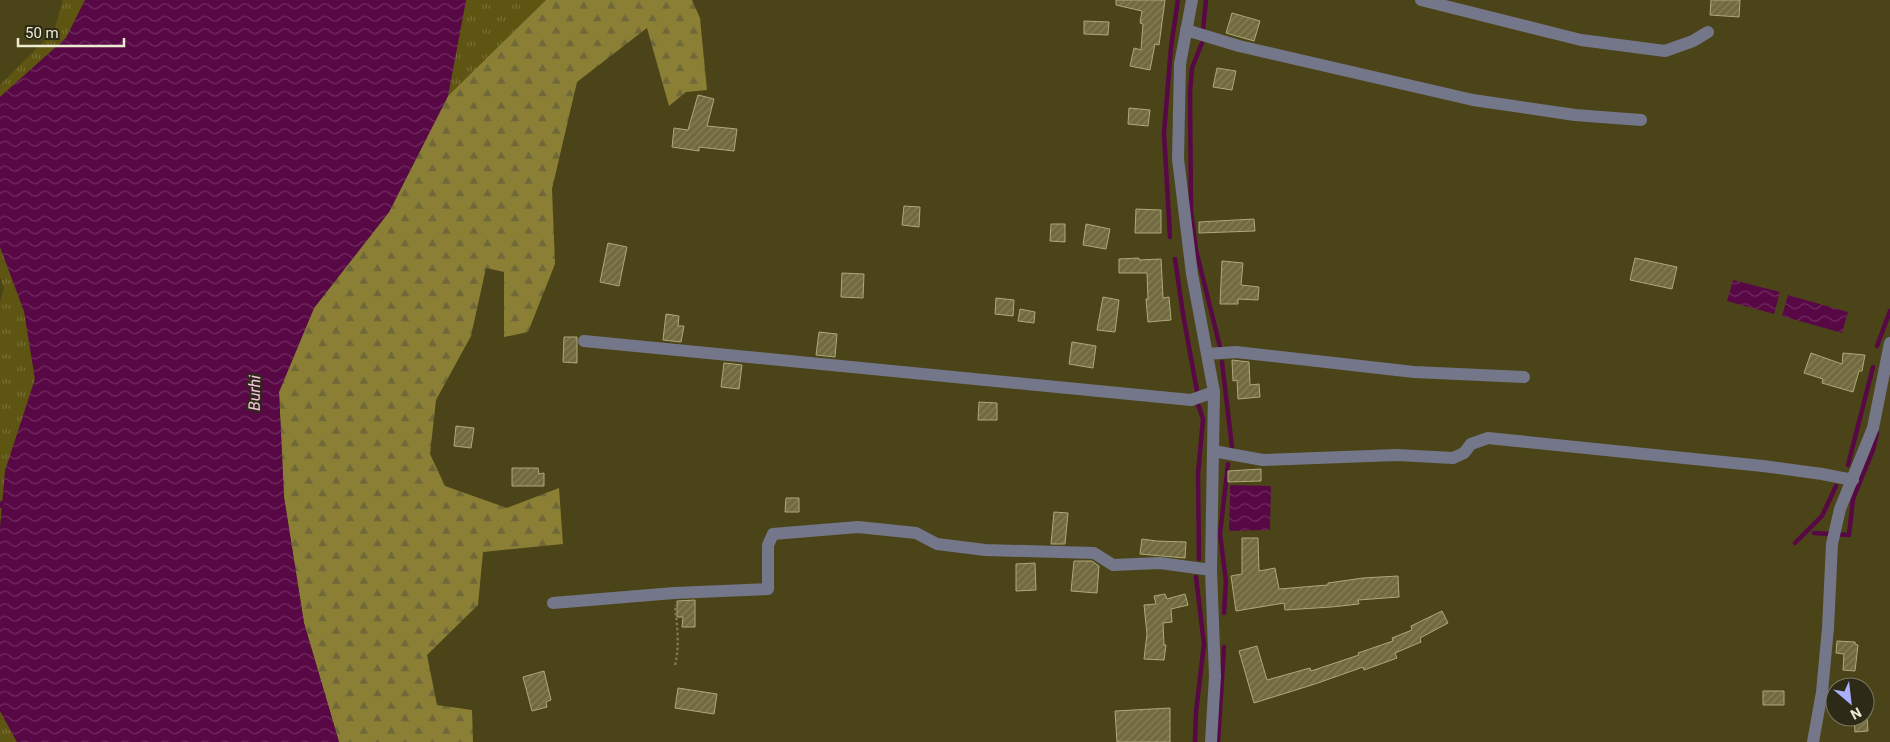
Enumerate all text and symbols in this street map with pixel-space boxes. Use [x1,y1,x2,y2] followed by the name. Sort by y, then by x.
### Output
[18,15,124,47] scale bar
[25,24,59,42] text: 50 m
[245,375,264,411] water label: Burhi
[1825,677,1875,727] north arrow
[1848,704,1864,723] text: N

